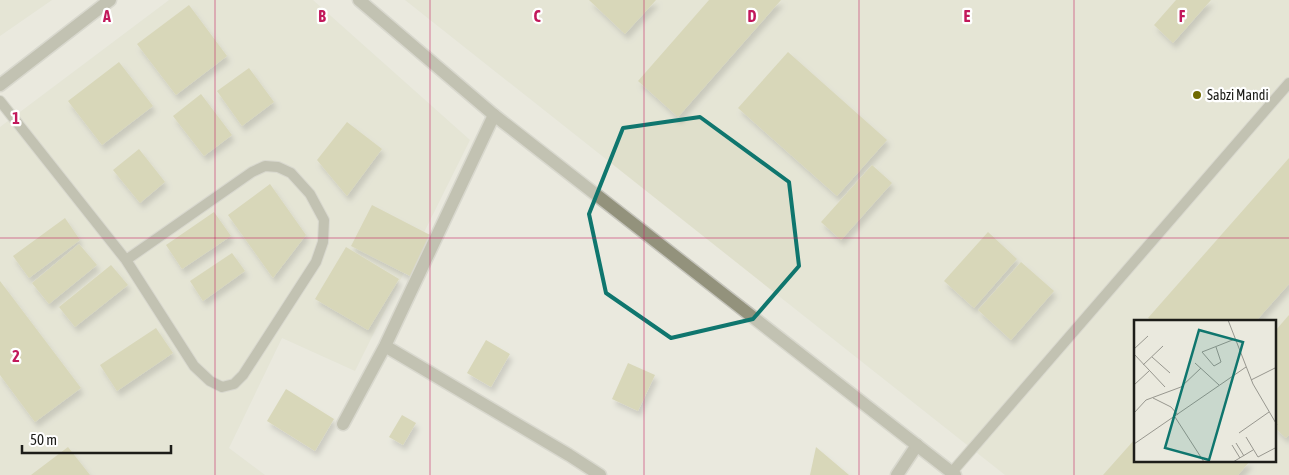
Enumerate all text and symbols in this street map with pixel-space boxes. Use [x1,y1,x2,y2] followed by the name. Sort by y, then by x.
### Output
[102,7,111,25] text: A
[318,7,326,25] text: B
[533,7,541,25] text: C
[748,7,757,25] text: D
[964,7,971,25] text: E
[1179,7,1186,25] text: F
[1207,87,1269,103] place label: Sabzi Mandi
[1191,89,1203,101] marker: Sabzi Mandi
[12,109,20,127] text: 1
[1134,320,1276,462] inset map
[12,347,20,365] text: 2
[22,422,171,454] scale bar
[30,431,57,448] text: 50 m

